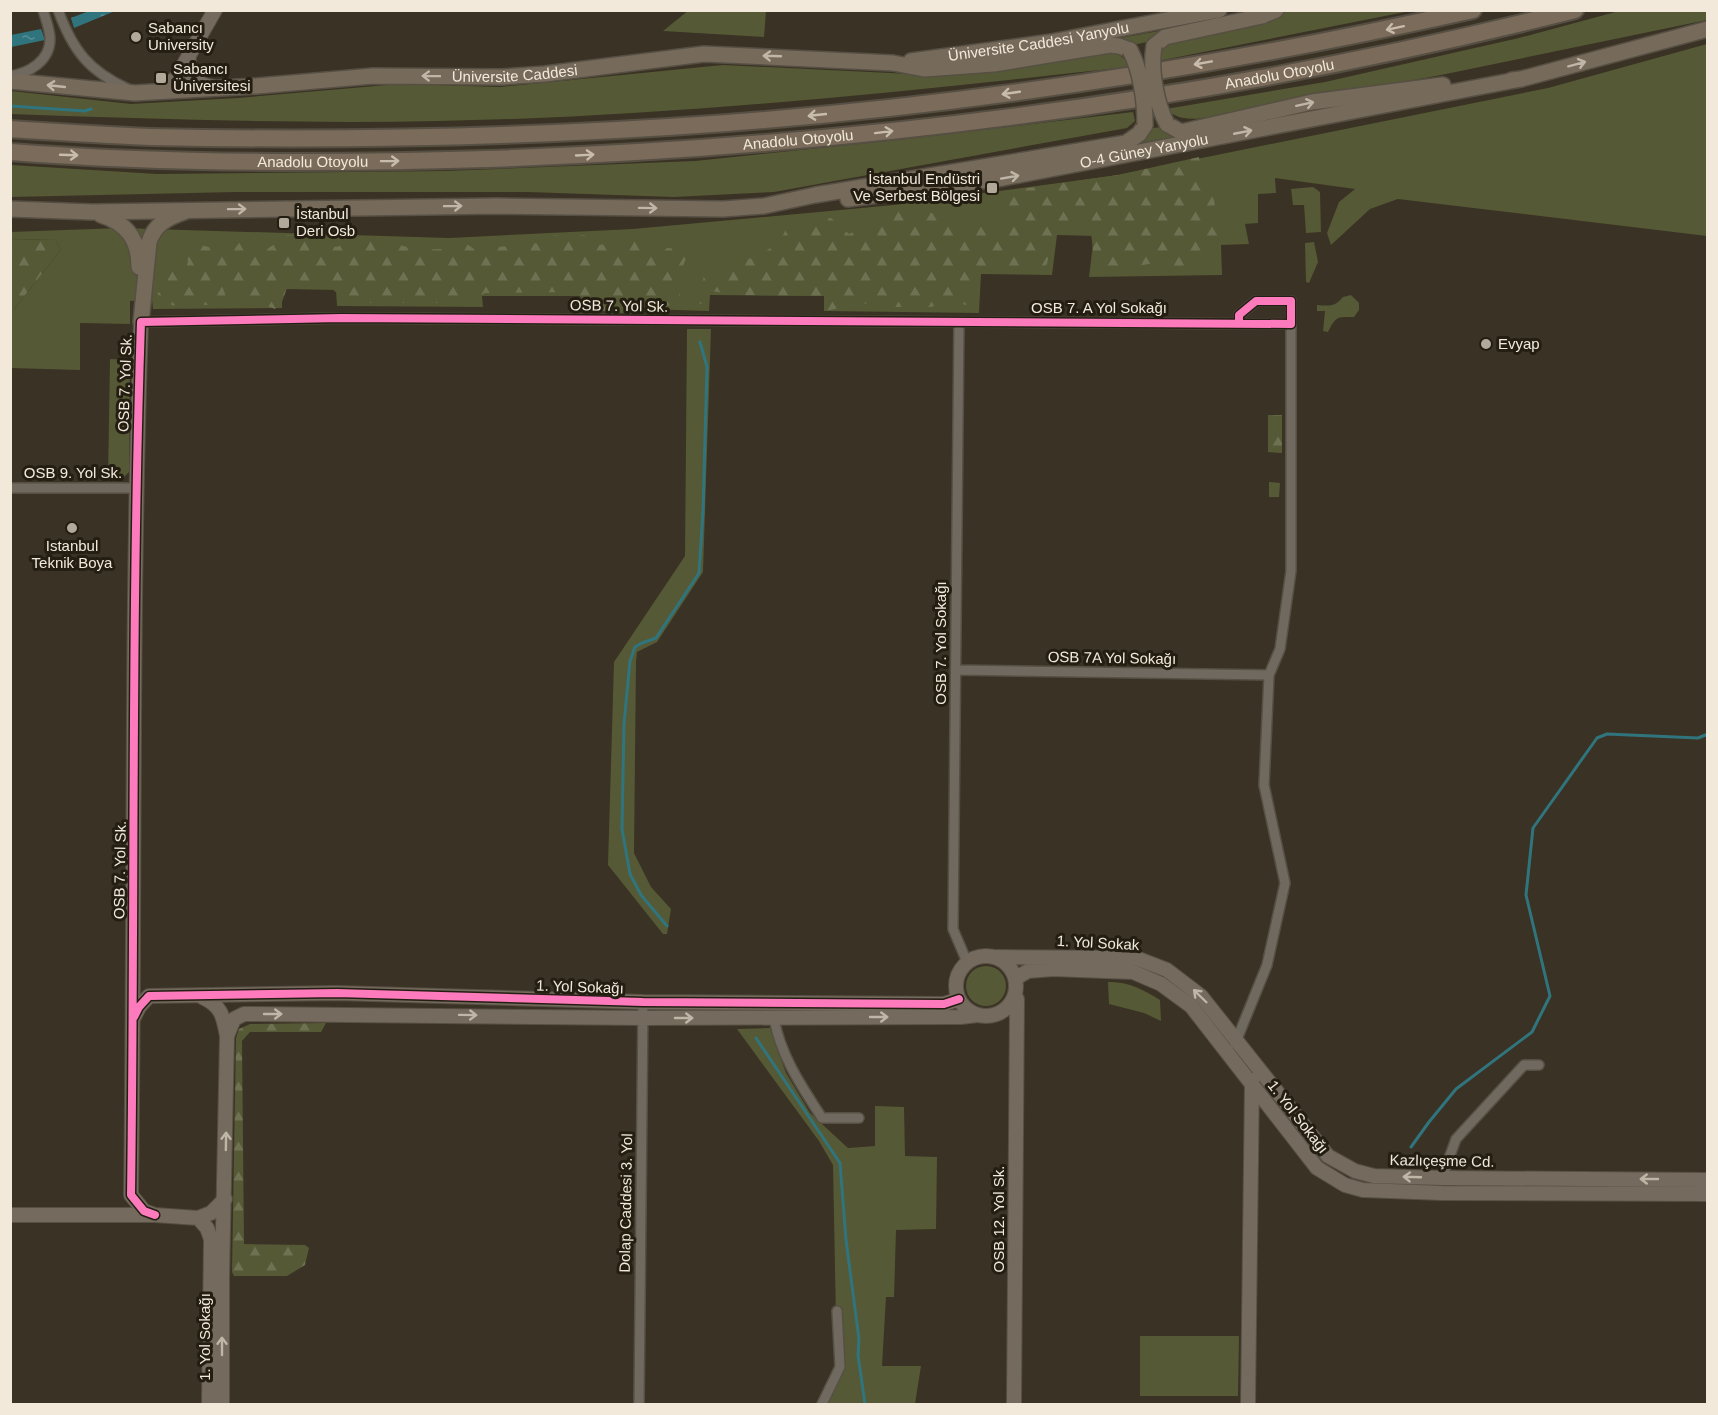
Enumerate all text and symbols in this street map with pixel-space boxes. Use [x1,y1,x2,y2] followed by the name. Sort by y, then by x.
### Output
[947,18,1130,64] street label: Üniversite Caddesi Yanyolu
[148,19,214,53] place label: Sabancı University
[1386,22,1405,34] one-way arrow
[129,30,143,44] marker: Sabancı University
[762,51,782,62] one-way arrow
[1223,55,1336,92] street label: Anadolu Otoyolu
[1194,58,1214,69] one-way arrow
[1568,58,1587,69] one-way arrow
[173,60,251,94] place label: Sabancı Üniversitesi
[452,61,578,85] street label: Üniversite Caddesi
[422,70,442,82] one-way arrow
[154,71,168,85] marker: Sabancı Üniversitesi
[47,80,67,91] one-way arrow
[1001,88,1021,99] one-way arrow
[1295,97,1314,109] one-way arrow
[807,110,827,121] one-way arrow
[742,126,854,153] street label: Anadolu Otoyolu
[873,126,893,137] one-way arrow
[1232,126,1252,137] one-way arrow
[1078,130,1210,171] street label: O-4 Güney Yanyolu
[574,149,594,160] one-way arrow
[58,150,78,161] one-way arrow
[257,153,368,170] street label: Anadolu Otoyolu
[379,156,399,167] one-way arrow
[853,170,980,204] place label: İstanbul Endüstri Ve Serbest Bölgesi
[1000,171,1019,182] one-way arrow
[985,181,999,195] marker: İstanbul Endüstri Ve Serbest Bölgesi
[442,201,462,212] one-way arrow
[637,202,657,214] one-way arrow
[226,203,246,215] one-way arrow
[296,205,355,239] place label: İstanbul Deri Osb
[277,216,291,230] marker: İstanbul Deri Osb
[570,296,668,315] street label: OSB 7. Yol Sk.
[1031,299,1167,316] street label: OSB 7. A Yol Sokağı
[114,334,135,432] street label: OSB 7. Yol Sk.
[1498,335,1540,352] place label: Evyap
[1479,337,1493,351] marker: Evyap
[24,464,122,481] street label: OSB 9. Yol Sk.
[65,521,79,535] marker: Istanbul Teknik Boya
[32,537,113,571] place label: Istanbul Teknik Boya
[932,581,949,705] street label: OSB 7. Yol Sokağı
[1048,648,1176,667] street label: OSB 7A Yol Sokağı
[110,821,129,919] street label: OSB 7. Yol Sk.
[1056,932,1140,953] street label: 1. Yol Sokak
[536,976,624,997] street label: 1. Yol Sokağı
[1192,989,1207,1003] one-way arrow
[262,1008,282,1020] one-way arrow
[457,1010,477,1021] one-way arrow
[868,1011,888,1023] one-way arrow
[673,1012,693,1024] one-way arrow
[1265,1077,1332,1156] street label: 1. Yol Sokağı
[220,1131,231,1151] one-way arrow
[616,1133,635,1273] street label: Dolap Caddesi 3. Yol
[1389,1151,1495,1170] street label: Kazlıçeşme Cd.
[990,1166,1007,1272] street label: OSB 12. Yol Sk.
[1403,1172,1423,1183] one-way arrow
[1640,1173,1660,1185] one-way arrow
[196,1293,213,1381] street label: 1. Yol Sokağı
[216,1337,228,1357] one-way arrow

